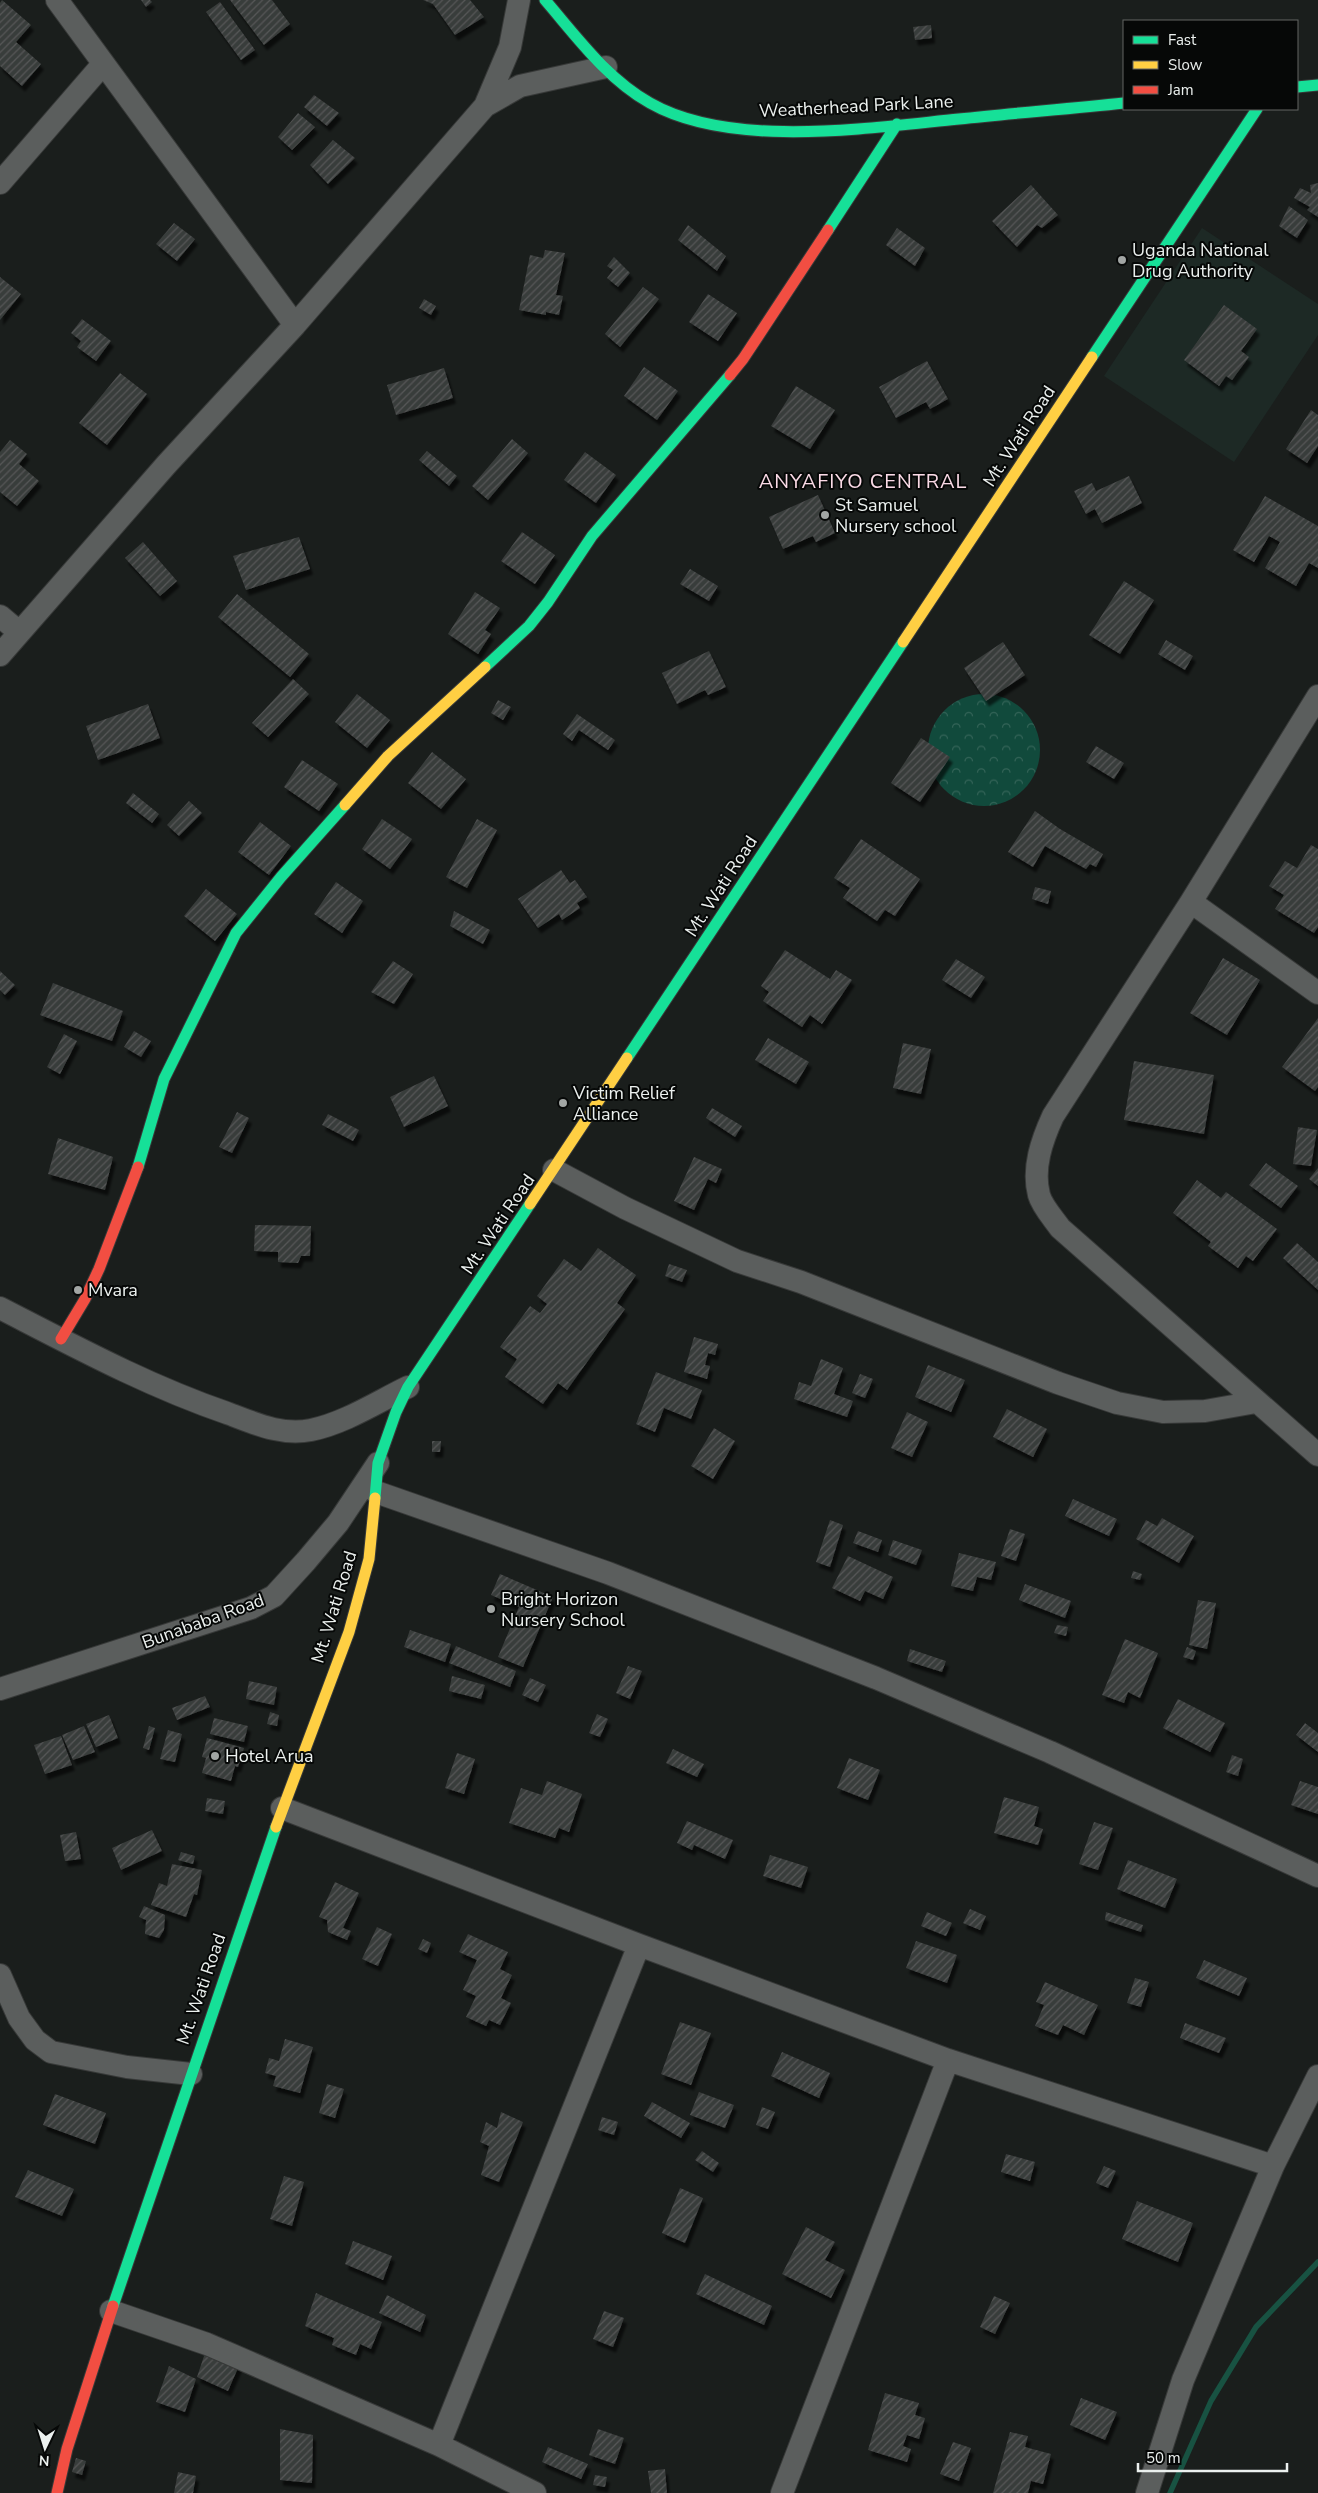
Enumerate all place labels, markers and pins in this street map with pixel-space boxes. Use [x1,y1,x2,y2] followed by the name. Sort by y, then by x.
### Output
[1132,238,1269,283] place label: Uganda National Drug Authority
[1116,254,1128,266] marker: Uganda National Drug Authority
[835,493,957,538] place label: St Samuel Nursery school
[819,509,831,521] marker: St Samuel Nursery school
[572,1081,676,1126] place label: Victim Relief Alliance
[557,1097,569,1109] marker: Victim Relief Alliance
[88,1278,138,1302] place label: Mvara
[72,1284,84,1296] marker: Mvara
[501,1587,626,1632] place label: Bright Horizon Nursery School
[485,1603,497,1615] marker: Bright Horizon Nursery School
[225,1744,314,1768] place label: Hotel Arua
[209,1750,221,1762] marker: Hotel Arua

